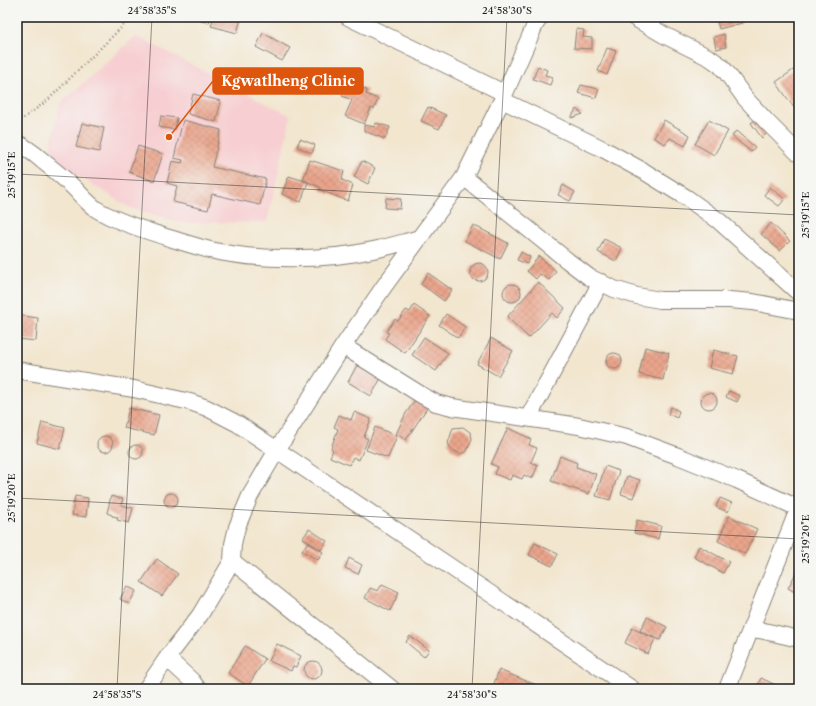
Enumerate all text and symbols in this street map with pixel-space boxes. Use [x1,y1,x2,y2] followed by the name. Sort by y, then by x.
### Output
[128,4,176,17] text: 24°58'35"S
[482,4,532,17] text: 24°58'30"S
[213,68,363,94] callout: Kgwatlheng Clinic
[221,72,355,90] text: Kgwatlheng Clinic
[5,151,18,198] text: 25°19'15"E
[799,191,812,238] text: 25°19'15"E
[5,473,18,523] text: 25°19'20"E
[799,514,812,564] text: 25°19'20"E
[93,688,141,701] text: 24°58'35"S
[447,688,497,701] text: 24°58'30"S

